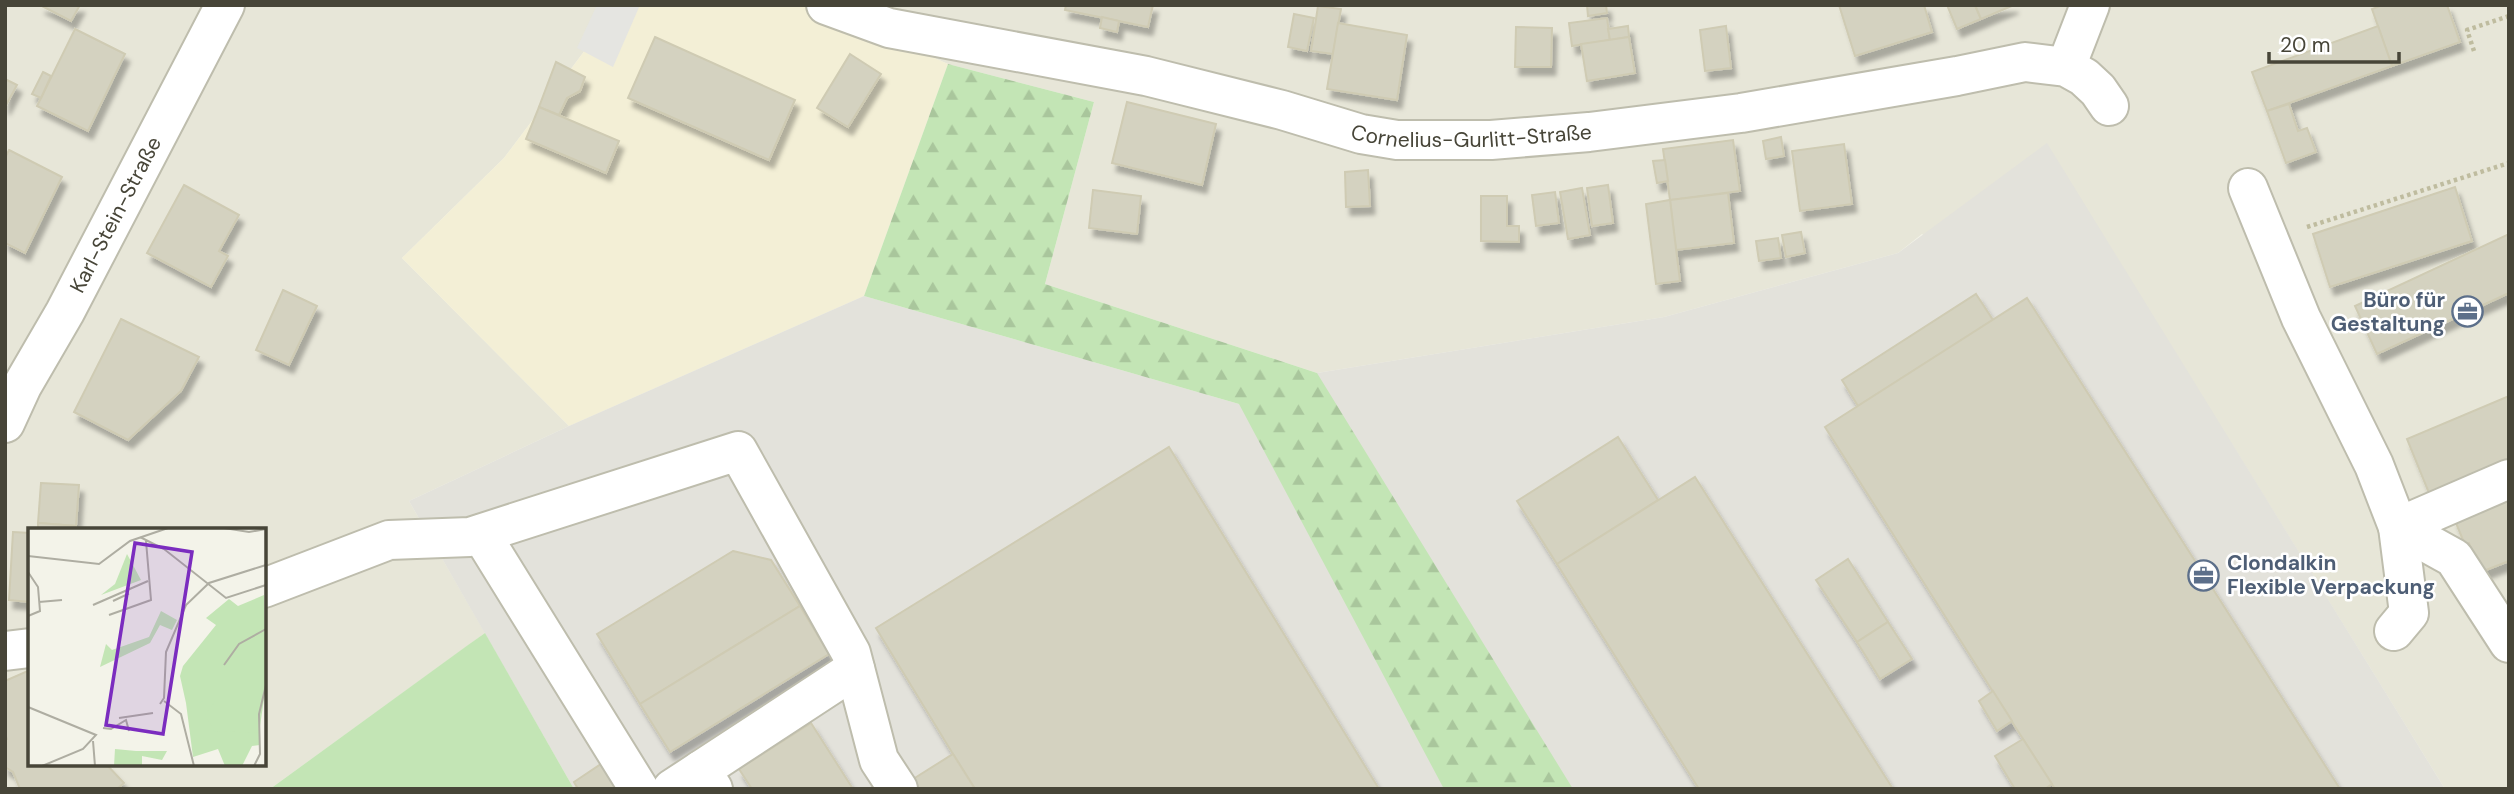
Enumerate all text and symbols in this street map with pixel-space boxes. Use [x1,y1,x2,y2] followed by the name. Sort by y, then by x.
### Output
[2269,21,2398,65] scale bar
[2280,31,2331,59] text: 20 m
[1347,118,1593,154] street label: Cornelius-Gurlitt-Straße
[63,132,168,298] street label: Karl-Stein-Straße
[2331,286,2445,338] place label: Büro für Gestaltung
[2451,295,2485,329] office icon: Büro für Gestaltung
[28,528,266,766] inset map
[2227,549,2435,601] place label: Clondalkin Flexible Verpackung
[2187,558,2221,592] office icon: Clondalkin Flexible Verpackung

